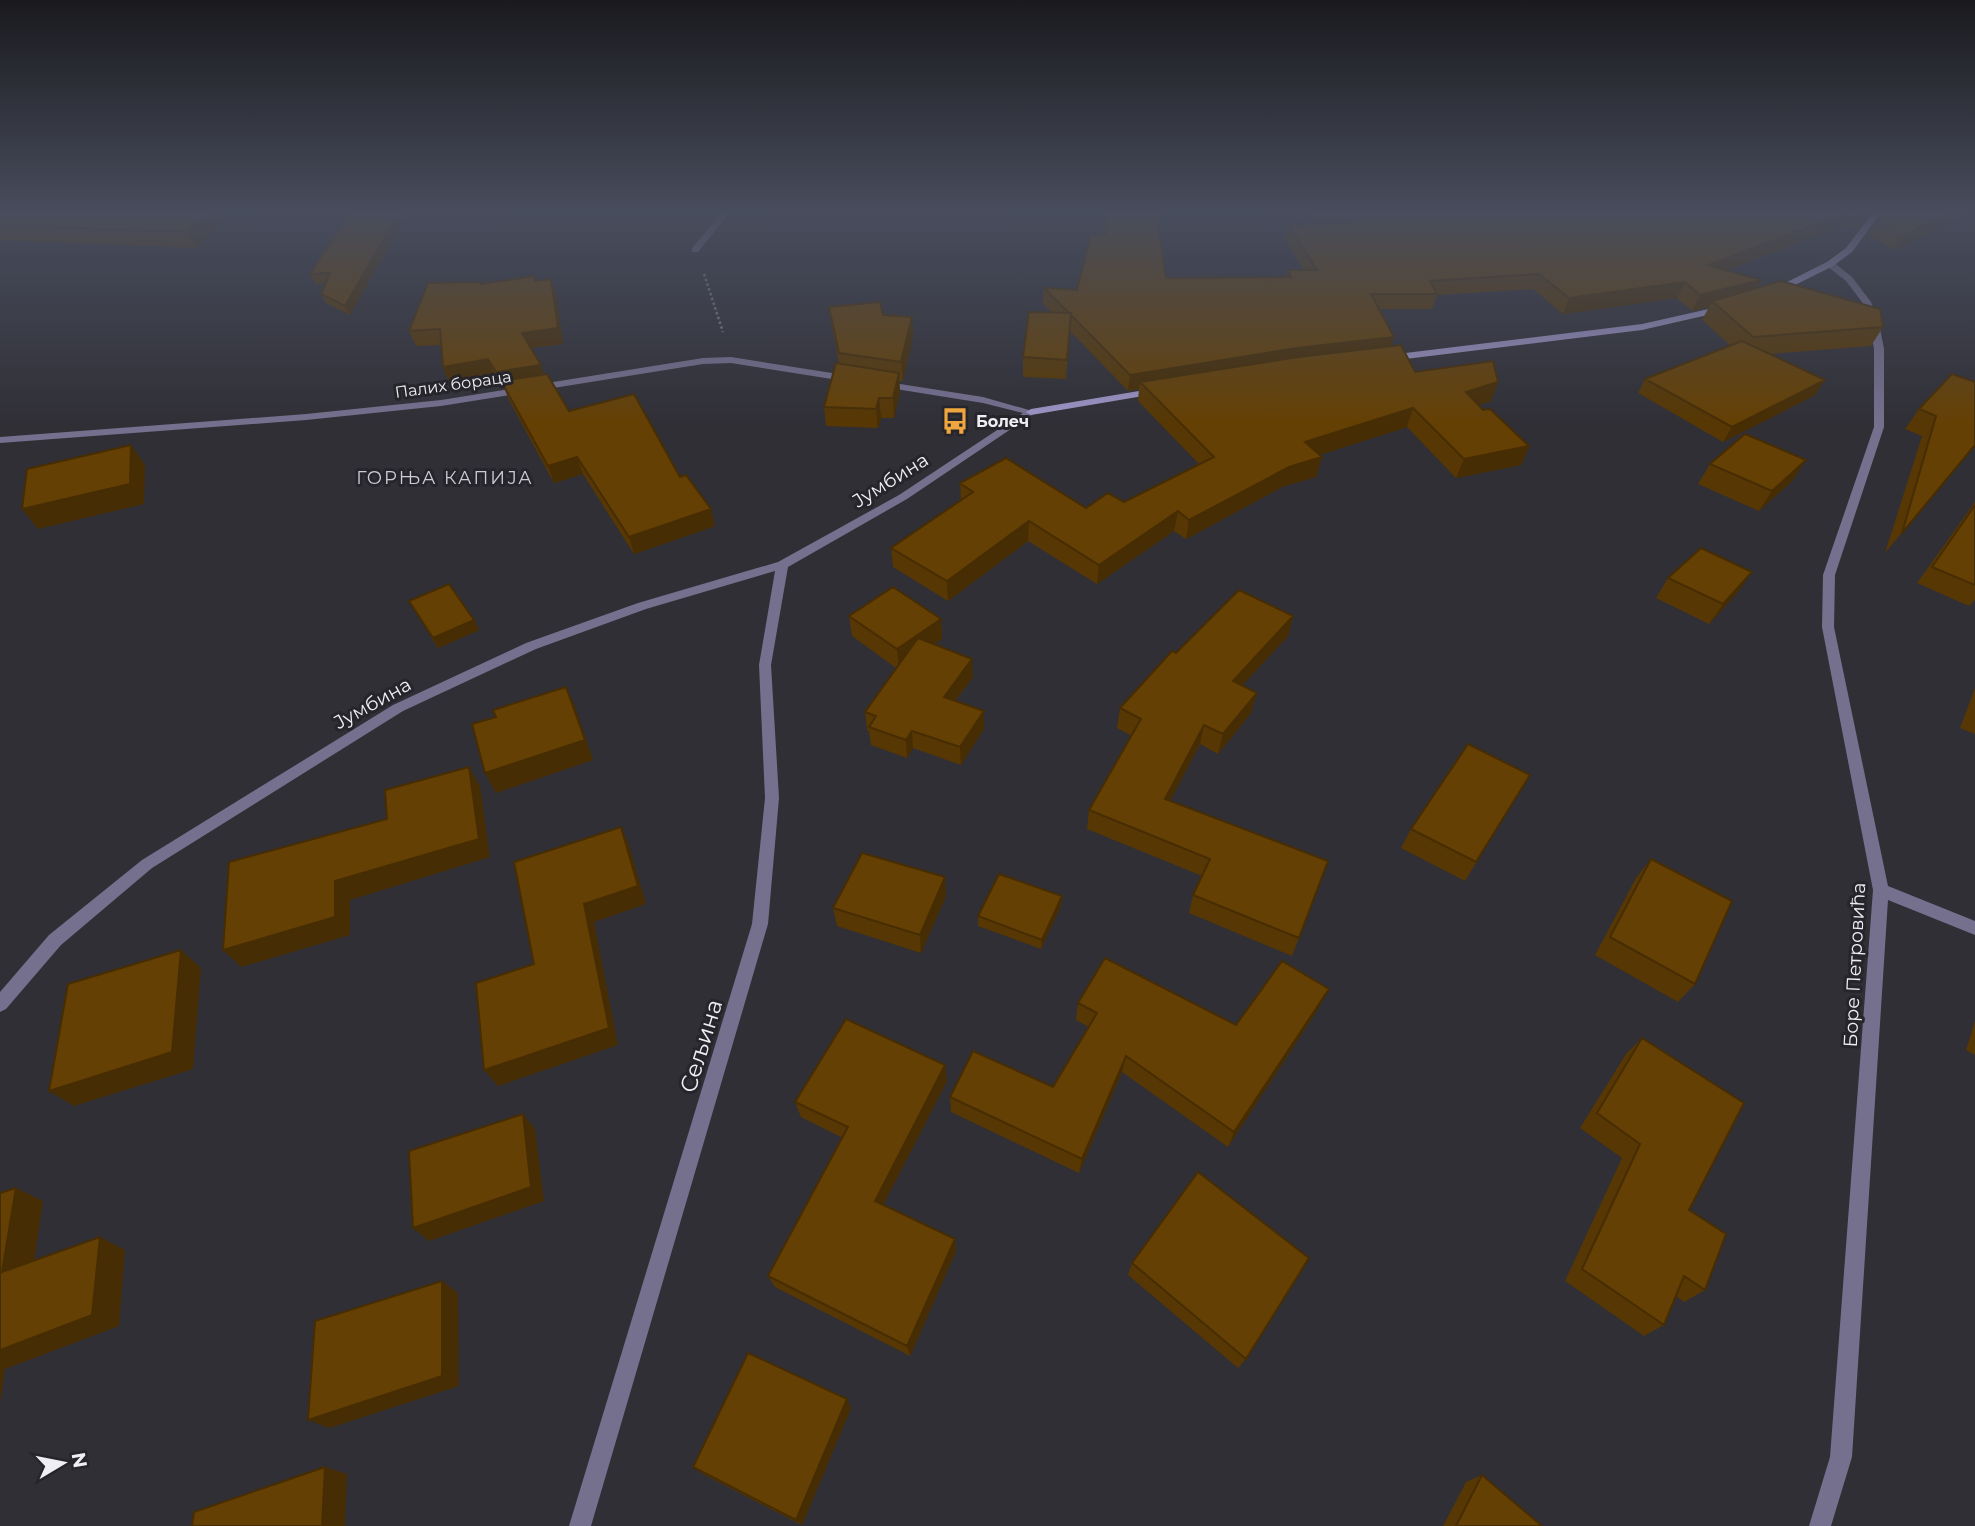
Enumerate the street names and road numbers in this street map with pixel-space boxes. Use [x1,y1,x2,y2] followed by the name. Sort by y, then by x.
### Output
[394,367,513,402] street label: Палих бораца
[848,448,932,513] street label: Јумбина
[329,673,415,734] street label: Јумбина
[1839,882,1870,1048] street label: Боре Петровића
[674,996,728,1096] street label: Сељина

